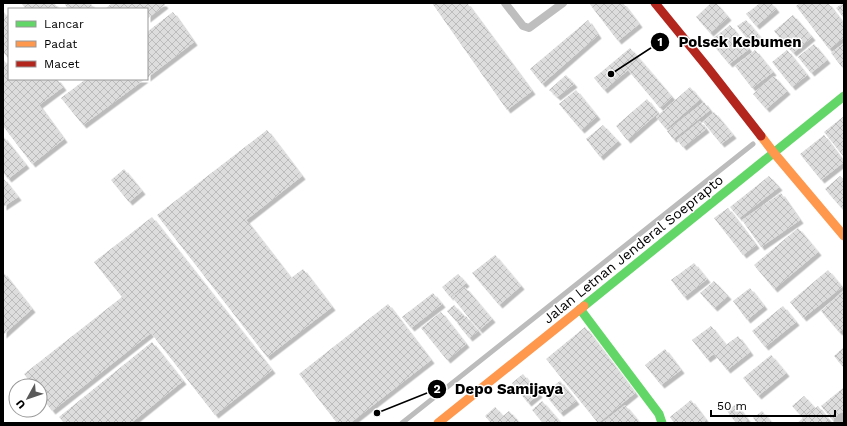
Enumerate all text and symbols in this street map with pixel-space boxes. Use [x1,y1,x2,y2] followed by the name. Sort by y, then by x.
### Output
[8,8,148,80] legend
[44,17,84,31] text: Lancar
[650,29,810,56] callout: Polsek Kebumen
[679,33,801,51] text: Polsek Kebumen
[657,35,663,49] text: 1
[44,37,77,51] text: Padat
[44,57,79,71] text: Macet
[540,171,726,327] street label: Jalan Letnan Jenderal Soeprapto
[427,376,571,403] callout: Depo Samijaya
[8,378,48,418] north arrow
[455,380,564,398] text: Depo Samijaya
[433,382,441,396] text: 2
[711,392,835,418] scale bar
[13,397,28,411] text: U
[717,399,747,413] text: 50 m

